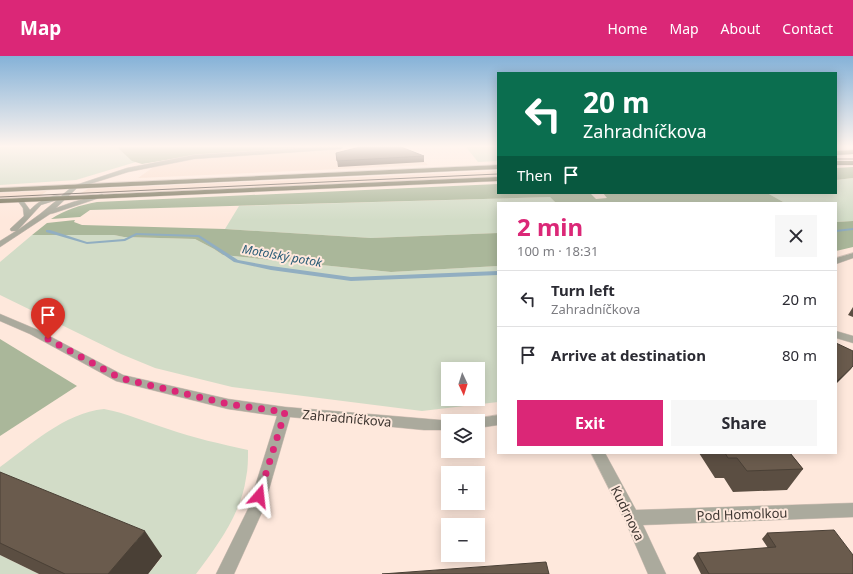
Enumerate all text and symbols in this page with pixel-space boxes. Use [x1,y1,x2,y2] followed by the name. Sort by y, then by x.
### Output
[20,15,61,41] text: Map
[608,19,647,38] text: Home
[669,19,699,38] text: Map
[721,19,760,38] text: About
[782,19,833,38] text: Contact
[583,83,650,121] text: 20 m
[517,88,569,140] icon: left
[583,119,707,143] text: Zahradníčkova
[560,164,582,186] icon: arrive
[517,165,552,185] text: Then
[517,210,583,243] text: 2 min
[775,215,817,257] button: close
[241,240,324,271] water label: Motolský potok
[517,242,598,260] text: 100 m · 18:31
[551,280,615,300] text: Turn left
[517,288,539,310] icon: left
[782,289,817,309] text: 20 m
[31,298,65,339] pin
[551,300,640,318] text: Zahradníčkova
[37,304,59,326] icon: arrive
[517,344,539,366] icon: arrive
[551,345,706,365] text: Arrive at destination
[782,345,817,365] text: 80 m
[441,362,485,406] north arrow
[441,362,485,562] map controls
[517,400,663,446] button: Exit
[671,400,817,446] button: Share
[302,405,392,431] street label: Zahradníčkova
[441,414,485,458] button: layers
[441,466,485,510] button: +
[238,475,280,517] position arrow
[607,483,649,543] street label: Kudrnova
[696,503,788,525] street label: Pod Homolkou
[441,518,485,562] button: −

